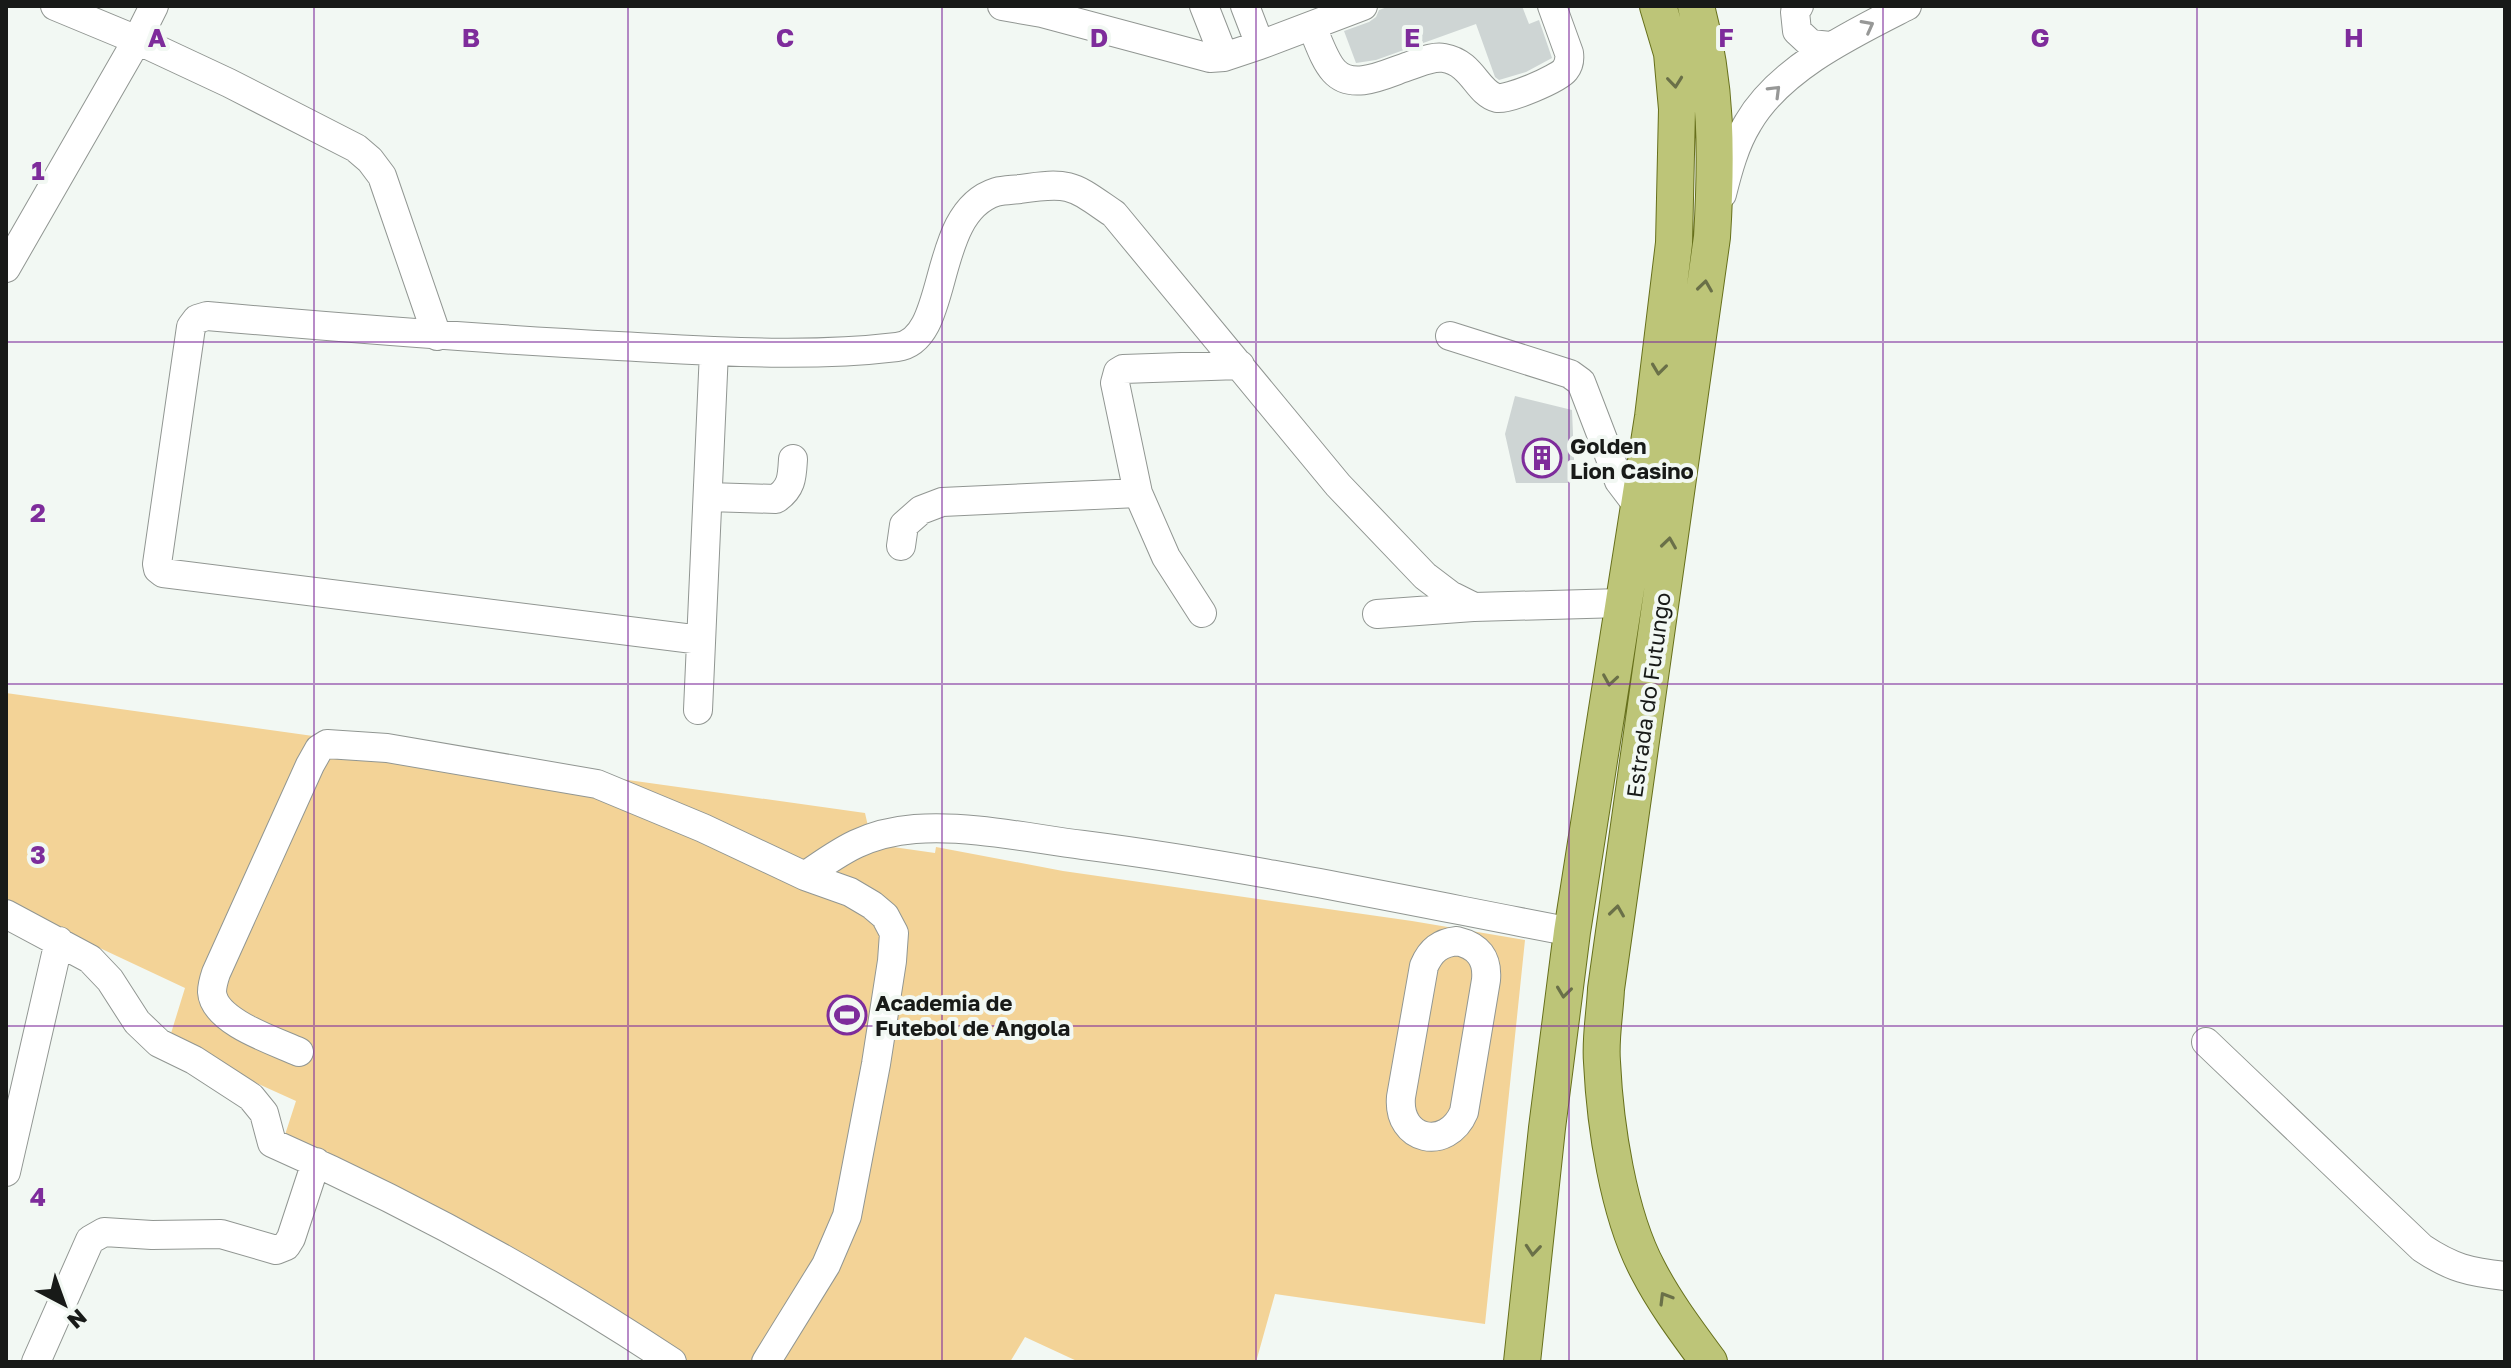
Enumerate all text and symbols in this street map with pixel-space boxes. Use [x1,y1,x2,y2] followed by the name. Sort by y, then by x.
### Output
[1860,20,1874,36] one-way arrow
[148,22,167,53] text: A
[462,22,480,53] text: B
[776,22,794,53] text: C
[1090,22,1108,53] text: D
[1404,22,1420,53] text: E
[1718,22,1734,53] text: F
[2030,22,2050,53] text: G
[2344,22,2364,53] text: H
[1666,76,1683,89] one-way arrow
[1765,86,1780,100] one-way arrow
[31,155,45,186] text: 1
[1696,279,1713,292] one-way arrow
[1650,363,1667,376] one-way arrow
[1570,432,1694,484] place label: Golden Lion Casino
[1521,437,1563,479] building icon: Golden Lion Casino
[30,497,46,528] text: 2
[1660,536,1677,550] one-way arrow
[1620,591,1676,799] street label: Estrada do Futungo
[1602,673,1619,687] one-way arrow
[30,839,46,870] text: 3
[1608,905,1625,918] one-way arrow
[1556,985,1573,999] one-way arrow
[875,989,1070,1041] place label: Academia de Futebol de Angola
[826,994,868,1036] sports icon: Academia de Futebol de Angola
[30,1181,46,1212] text: 4
[1525,1244,1542,1257] one-way arrow
[24,1264,104,1344] north arrow
[1659,1292,1674,1307] one-way arrow
[62,1304,93,1335] text: N

